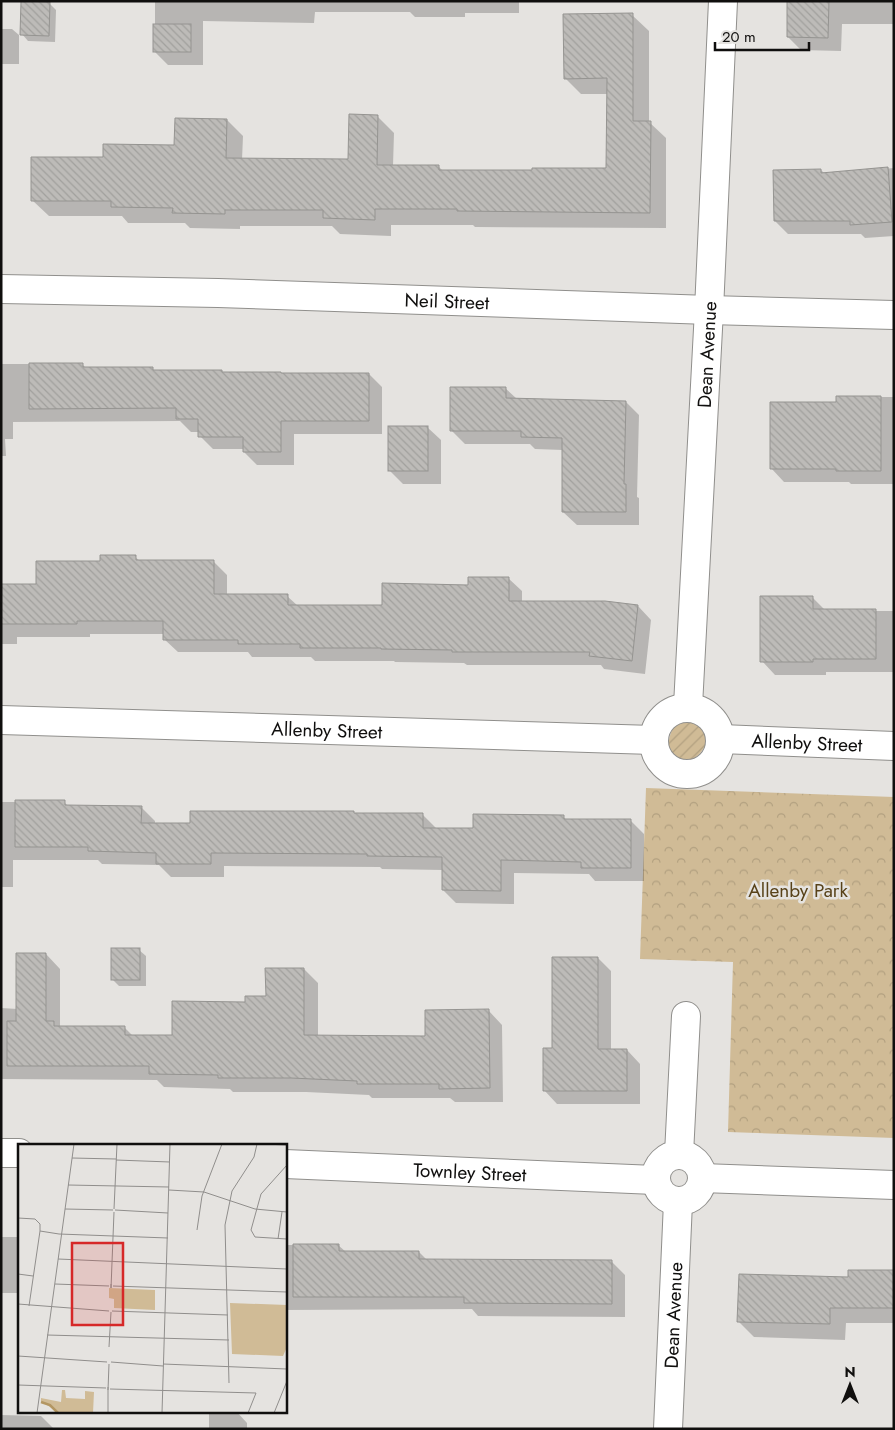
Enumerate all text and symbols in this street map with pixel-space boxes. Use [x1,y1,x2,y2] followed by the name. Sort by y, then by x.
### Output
[715,20,809,52] scale bar
[722,26,756,48] text: 20 m
[404,286,490,316] street label: Neil Street
[691,300,723,409] street label: Dean Avenue
[271,715,383,746] street label: Allenby Street
[751,727,863,759] street label: Allenby Street
[748,877,848,904] park label: Allenby Park
[18,1144,286,1412] inset map
[413,1157,527,1188] street label: Townley Street
[658,1261,689,1369] street label: Dean Avenue
[825,1360,875,1410] north arrow
[844,1362,856,1382] text: N

